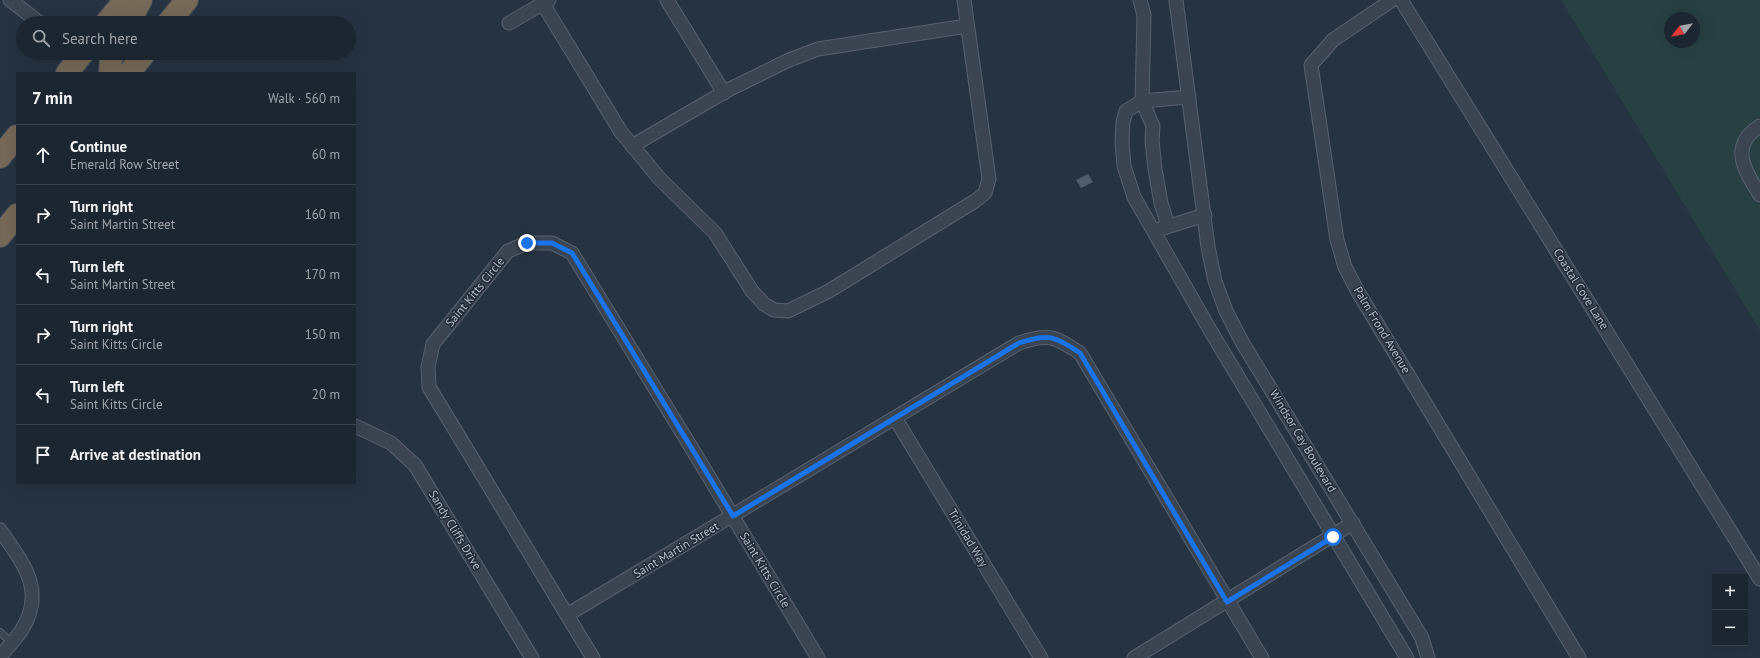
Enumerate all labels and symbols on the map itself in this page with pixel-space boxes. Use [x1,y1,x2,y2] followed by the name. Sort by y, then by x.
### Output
[1664,12,1700,48] north arrow
[518,234,536,252] route end
[1550,245,1612,332] street label: Coastal Cove Lane
[442,254,507,330] street label: Saint Kitts Circle
[1351,284,1414,376] street label: Palm Frond Avenue
[1267,387,1340,495] street label: Windsor Cay Boulevard
[426,487,485,572] street label: Sandy Cliffs Drive
[945,506,992,570] street label: Trinidad Way
[630,518,721,581] street label: Saint Martin Street
[1324,528,1342,546] route start
[737,529,794,610] street label: Saint Kitts Circle

